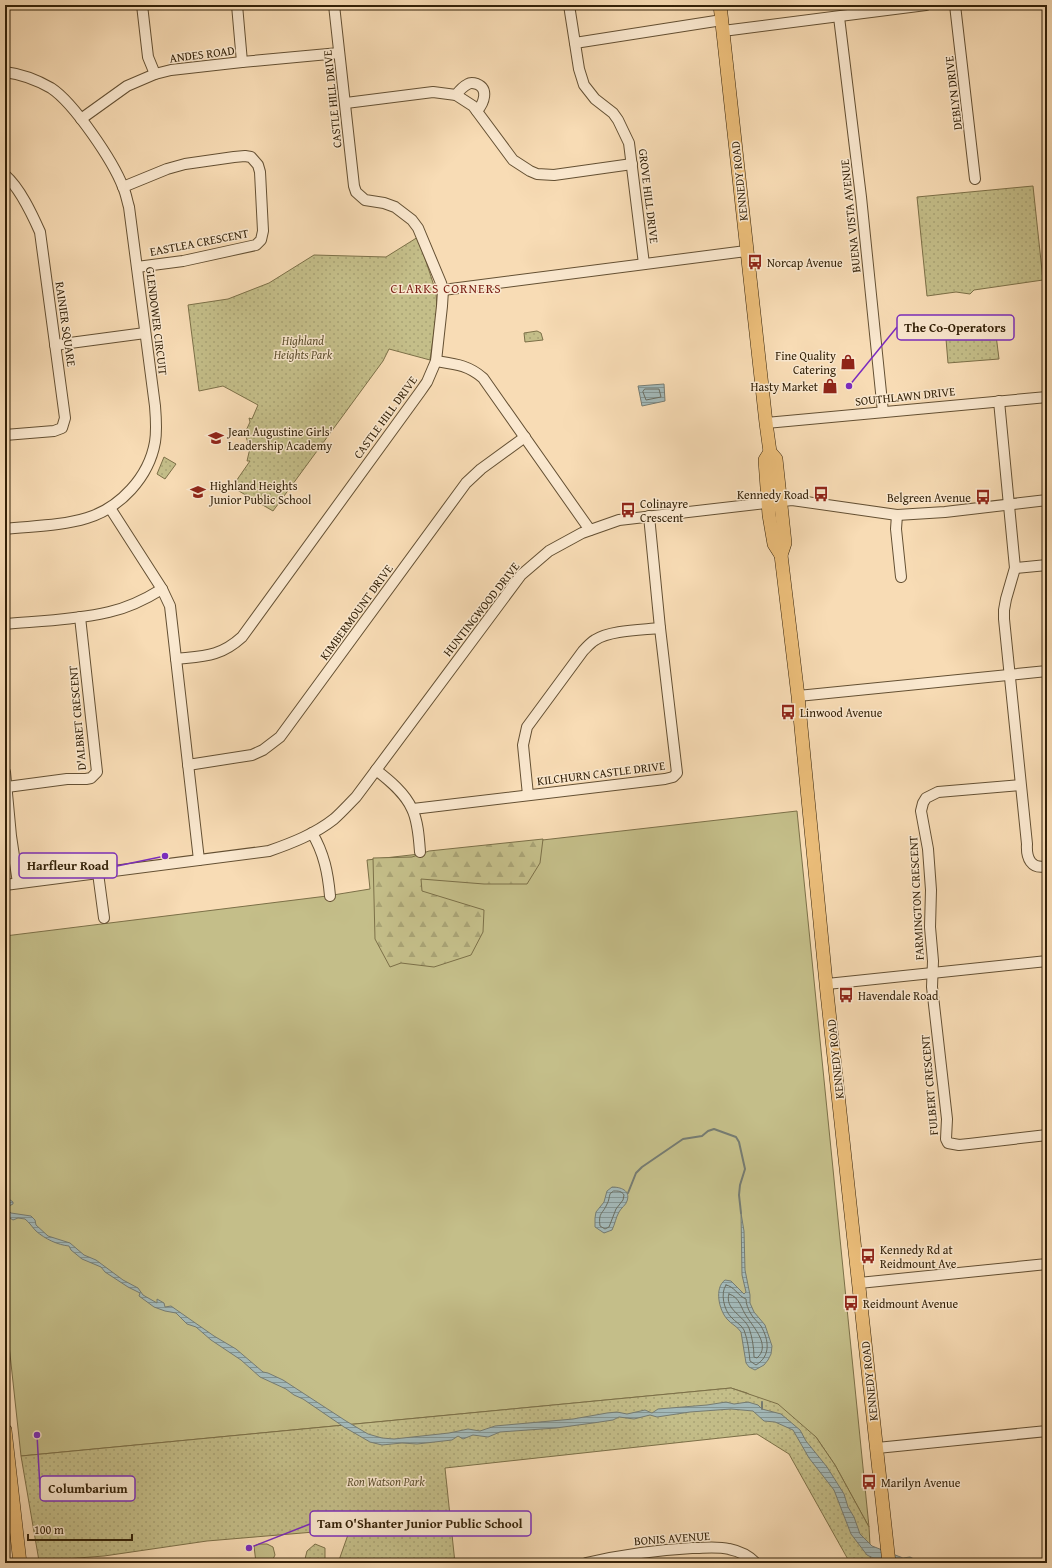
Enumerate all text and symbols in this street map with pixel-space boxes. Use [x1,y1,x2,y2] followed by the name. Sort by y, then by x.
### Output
[169,42,235,66] street label: ANDES ROAD
[318,49,346,149] street label: CASTLE HILL DRIVE
[940,55,966,131] street label: DEBLYN DRIVE
[726,140,752,222] street label: KENNEDY ROAD
[635,148,663,244] street label: GROVE HILL DRIVE
[836,158,864,274] street label: BUENA VISTA AVENUE
[148,224,250,260] street label: EASTLEA CRESCENT
[746,253,764,271] bus stop icon: Norcap Avenue
[767,254,843,271] place label: Norcap Avenue
[142,266,172,376] street label: GLENDOWER CIRCUIT
[390,279,502,298] district label: CLARKS CORNERS
[52,280,80,368] street label: RAINIER SQUARE
[897,315,1014,340] callout: The Co-Operators
[904,318,1006,337] text: The Co-Operators
[273,332,333,363] park label: Highland Heights Park
[775,347,836,378] place label: Fine Quality Catering
[839,353,857,371] shop icon: Fine Quality Catering
[349,372,421,462] street label: CASTLE HILL DRIVE
[821,377,839,395] shop icon: Hasty Market
[751,378,819,395] place label: Hasty Market
[854,382,956,410] street label: SOUTHLAWN DRIVE
[226,423,333,454] place label: Jean Augustine Girls' Leadership Academy
[207,429,225,447] school or university icon: Jean Augustine Girls' Leadership Academy
[208,477,312,508] place label: Highland Heights Junior Public School
[189,483,207,501] school or university icon: Highland Heights Junior Public School
[812,485,830,503] bus stop icon: Kennedy Road
[737,486,810,503] place label: Kennedy Road
[974,488,992,506] bus stop icon: Belgreen Avenue
[887,489,971,506] place label: Belgreen Avenue
[640,495,689,526] place label: Colinayre Crescent
[619,501,637,519] bus stop icon: Colinayre Crescent
[439,558,523,660] street label: HUNTINGWOOD DRIVE
[315,561,397,663] street label: KIMBERMOUNT DRIVE
[64,665,90,771] street label: D'ALBRET CRESCENT
[779,703,797,721] bus stop icon: Linwood Avenue
[800,704,883,721] place label: Linwood Avenue
[536,757,666,789] street label: KILCHURN CASTLE DRIVE
[904,835,928,961] street label: FARMINGTON CRESCENT
[19,853,117,878] callout: Harfleur Road
[27,856,110,875] text: Harfleur Road
[837,986,855,1004] bus stop icon: Havendale Road
[858,987,939,1004] place label: Havendale Road
[822,1018,848,1100] street label: KENNEDY ROAD
[916,1034,942,1136] street label: FULBERT CRESCENT
[880,1241,957,1272] place label: Kennedy Rd at Reidmount Ave
[859,1247,877,1265] bus stop icon: Kennedy Rd at Reidmount Ave
[842,1294,860,1312] bus stop icon: Reidmount Avenue
[863,1295,959,1312] place label: Reidmount Avenue
[856,1340,882,1422] street label: KENNEDY ROAD
[346,1473,425,1490] park label: Ron Watson Park
[860,1473,878,1491] bus stop icon: Marilyn Avenue
[881,1474,961,1491] place label: Marilyn Avenue
[40,1476,135,1501] callout: Columbarium
[48,1479,128,1498] text: Columbarium
[310,1511,531,1536] callout: Tam O'Shanter Junior Public School
[317,1514,523,1533] text: Tam O'Shanter Junior Public School
[28,1516,132,1542] scale bar
[34,1521,64,1538] text: 100 m
[633,1527,711,1549] street label: BONIS AVENUE

